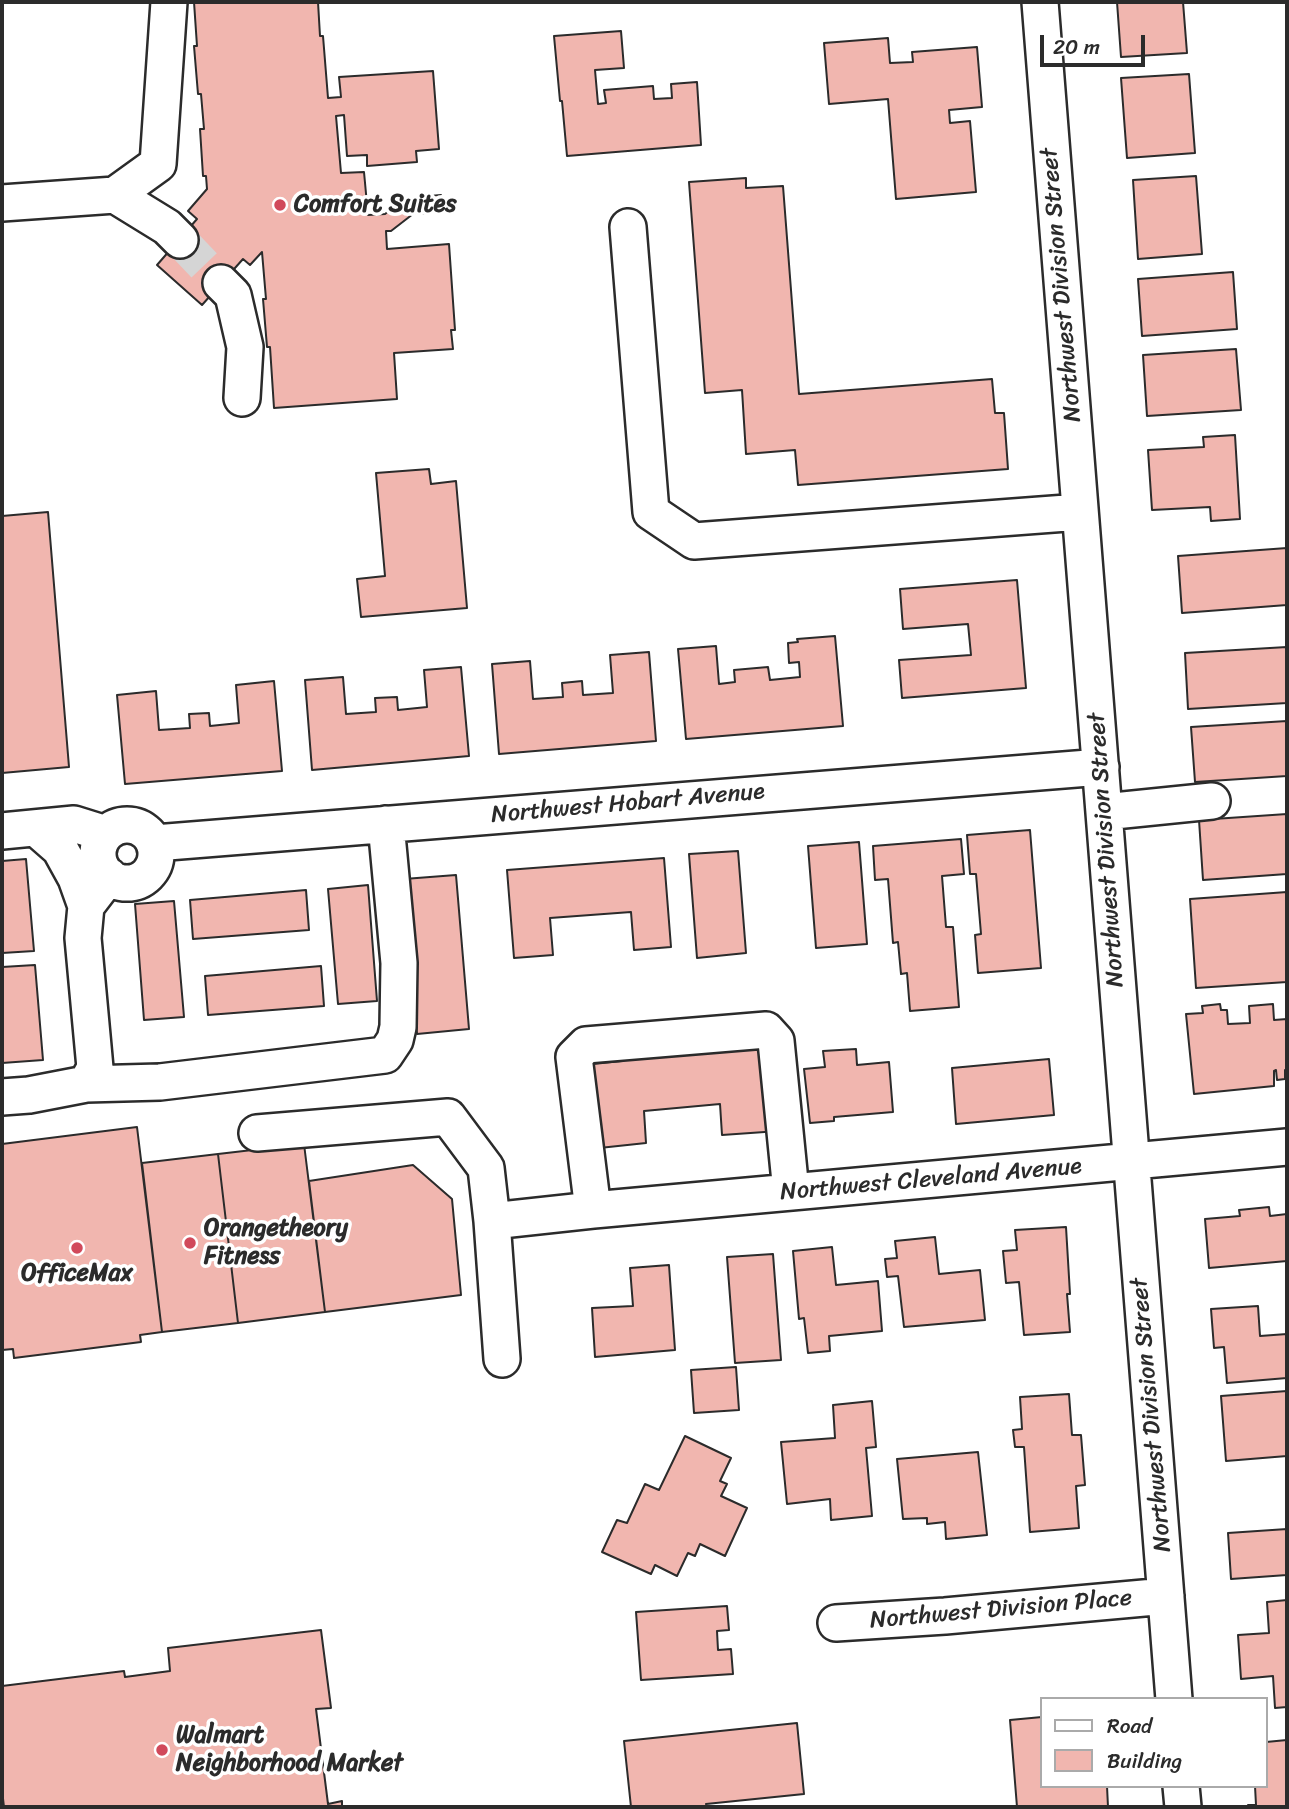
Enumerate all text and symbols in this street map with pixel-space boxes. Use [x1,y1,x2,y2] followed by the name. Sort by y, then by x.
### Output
[1044,21,1149,65] scale bar
[1053,28,1100,66] text: 20 m
[1036,147,1088,423] street label: Northwest Division Street
[294,191,456,219] place label: Comfort Suites
[272,197,288,213] marker: Comfort Suites
[1083,712,1131,988] street label: Northwest Division Street
[490,778,766,830] street label: Northwest Hobart Avenue
[779,1152,1083,1208] street label: Northwest Cleveland Avenue
[204,1215,348,1271] place label: Orangetheory Fitness
[182,1235,198,1251] marker: Orangetheory Fitness
[69,1240,85,1256] marker: OfficeMax
[21,1260,133,1288] place label: OfficeMax
[1126,1277,1178,1553] street label: Northwest Division Street
[869,1584,1133,1636] street label: Northwest Division Place
[1040,1697,1268,1788] legend
[1107,1707,1152,1745] text: Road
[176,1722,403,1778] place label: Walmart Neighborhood Market
[154,1742,170,1758] marker: Walmart Neighborhood Market
[1107,1742,1182,1780] text: Building

